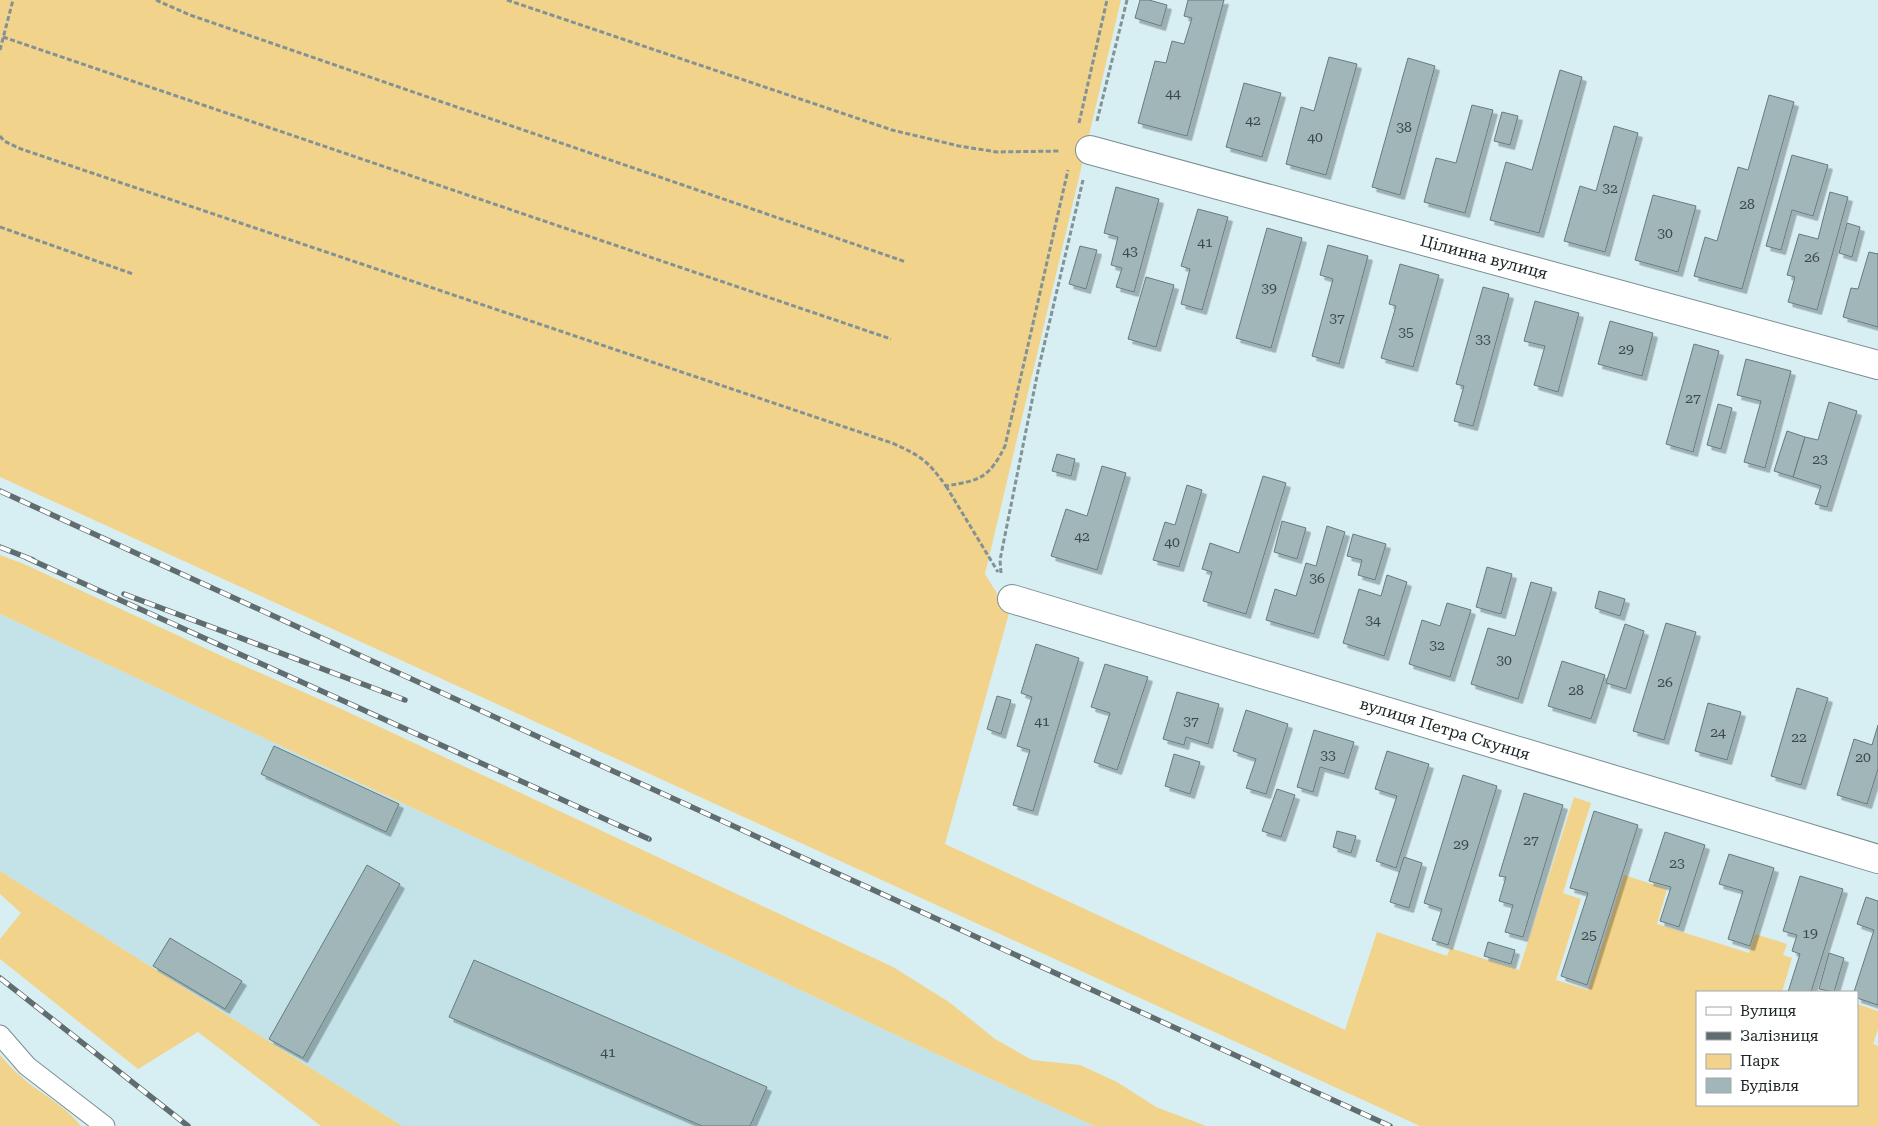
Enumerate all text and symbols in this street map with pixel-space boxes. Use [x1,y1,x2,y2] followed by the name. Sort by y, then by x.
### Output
[1165,85,1181,101] house number: 44
[1245,112,1261,128] house number: 42
[1396,119,1412,135] house number: 38
[1307,129,1323,145] house number: 40
[1602,180,1618,196] house number: 32
[1739,196,1755,212] house number: 28
[1657,225,1673,241] house number: 30
[1418,231,1550,283] street label: Цілинна вулиця
[1197,234,1213,250] house number: 41
[1122,243,1138,259] house number: 43
[1804,249,1820,265] house number: 26
[1261,280,1277,296] house number: 39
[1329,310,1345,326] house number: 37
[1398,324,1414,340] house number: 35
[1475,331,1491,347] house number: 33
[1618,341,1634,357] house number: 29
[1685,390,1701,406] house number: 27
[1812,451,1828,467] house number: 23
[1074,528,1090,544] house number: 42
[1164,534,1180,550] house number: 40
[1309,570,1325,586] house number: 36
[1365,612,1381,628] house number: 34
[1429,637,1445,653] house number: 32
[1496,652,1512,668] house number: 30
[1657,674,1673,690] house number: 26
[1568,682,1584,698] house number: 28
[1358,694,1532,764] street label: вулиця Петра Скунця
[1034,713,1050,729] house number: 41
[1183,713,1199,729] house number: 37
[1710,724,1726,740] house number: 24
[1791,729,1807,745] house number: 22
[1320,747,1336,763] house number: 33
[1855,749,1871,765] house number: 20
[1523,832,1539,848] house number: 27
[1453,836,1469,852] house number: 29
[1669,855,1685,871] house number: 23
[1802,925,1818,941] house number: 19
[1581,927,1597,943] house number: 25
[1696,991,1858,1106] legend
[1740,1002,1796,1020] text: Вулиця
[1740,1027,1819,1045] text: Залізниця
[600,1044,616,1060] house number: 41
[1740,1052,1780,1070] text: Парк
[1740,1077,1799,1095] text: Будівля

